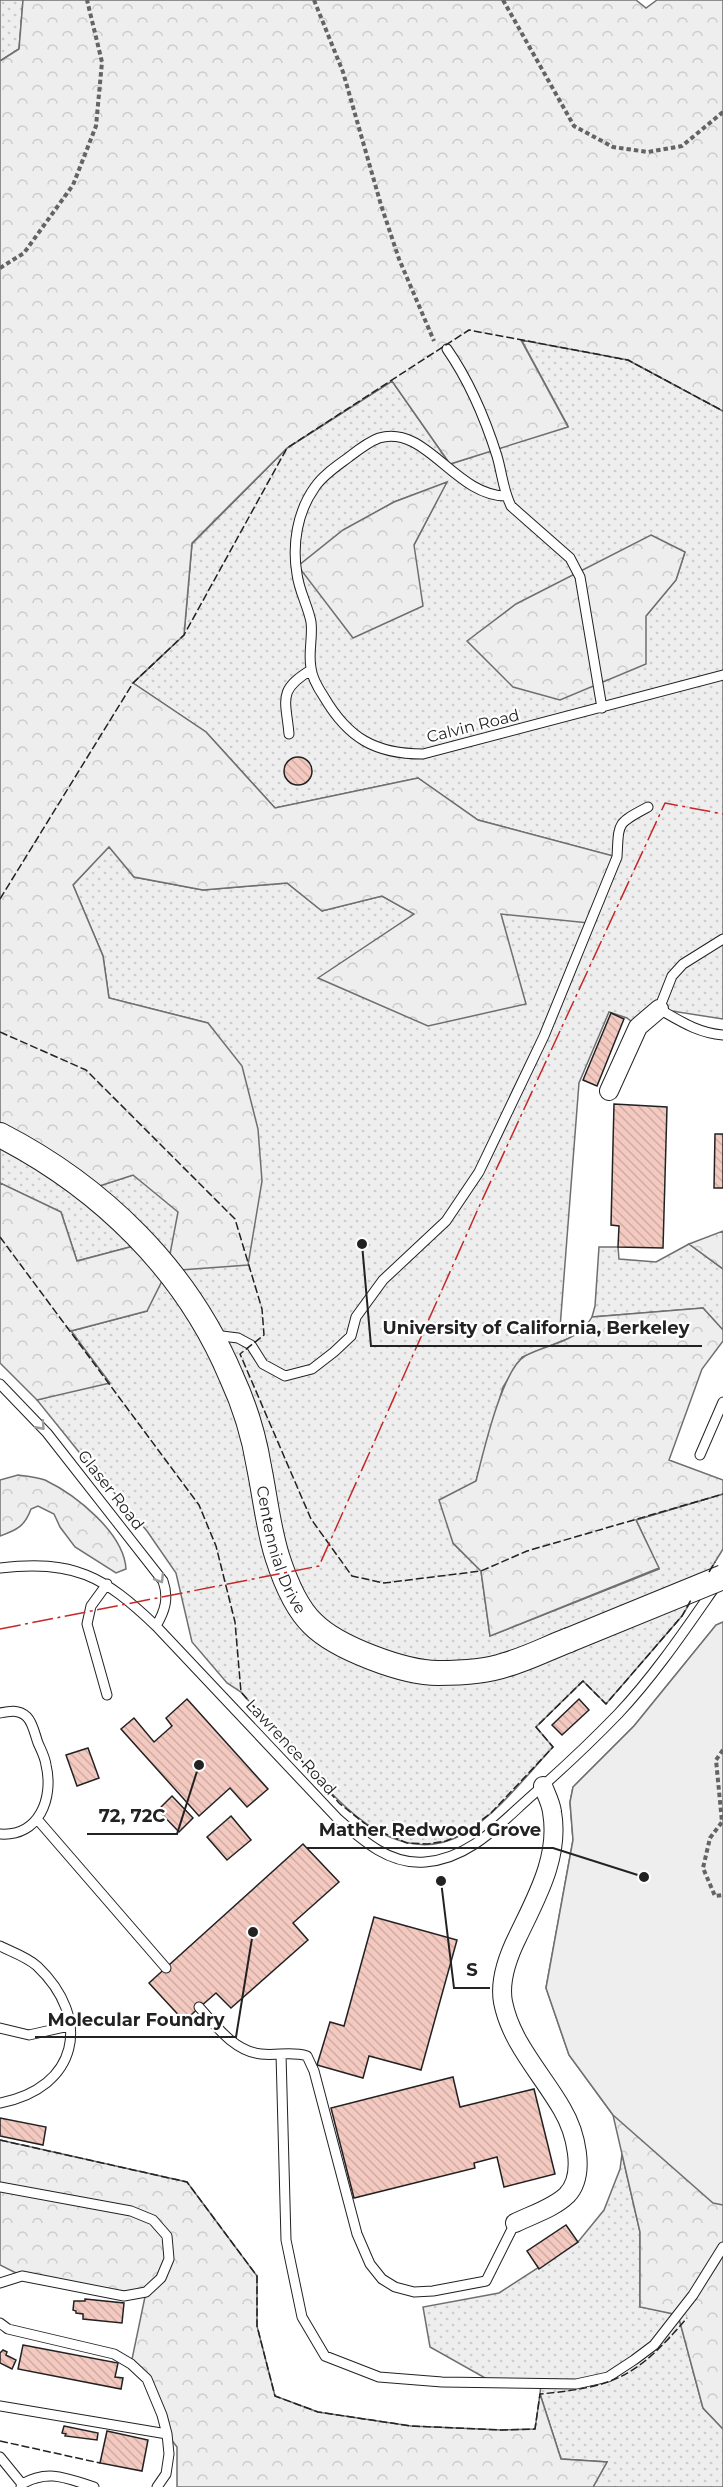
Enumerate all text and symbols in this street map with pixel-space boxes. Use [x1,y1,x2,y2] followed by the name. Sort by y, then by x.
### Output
[425,705,521,747] street label: Calvin Road
[371,1310,702,1346] callout: University of California, Berkeley
[383,1317,690,1339] text: University of California, Berkeley
[33,1418,44,1429] one-way arrow
[74,1446,148,1534] street label: Glaser Road
[253,1484,310,1617] street label: Centennial Drive
[153,1573,165,1583] one-way arrow
[242,1695,340,1799] street label: Lawrence Road
[87,1798,177,1834] callout: 72, 72C
[99,1805,165,1827] text: 72, 72C
[307,1812,553,1848] callout: Mather Redwood Grove
[319,1819,541,1841] text: Mather Redwood Grove
[454,1952,490,1988] callout: S
[466,1959,478,1981] text: S
[35,2001,236,2037] callout: Molecular Foundry
[47,2009,225,2031] text: Molecular Foundry

